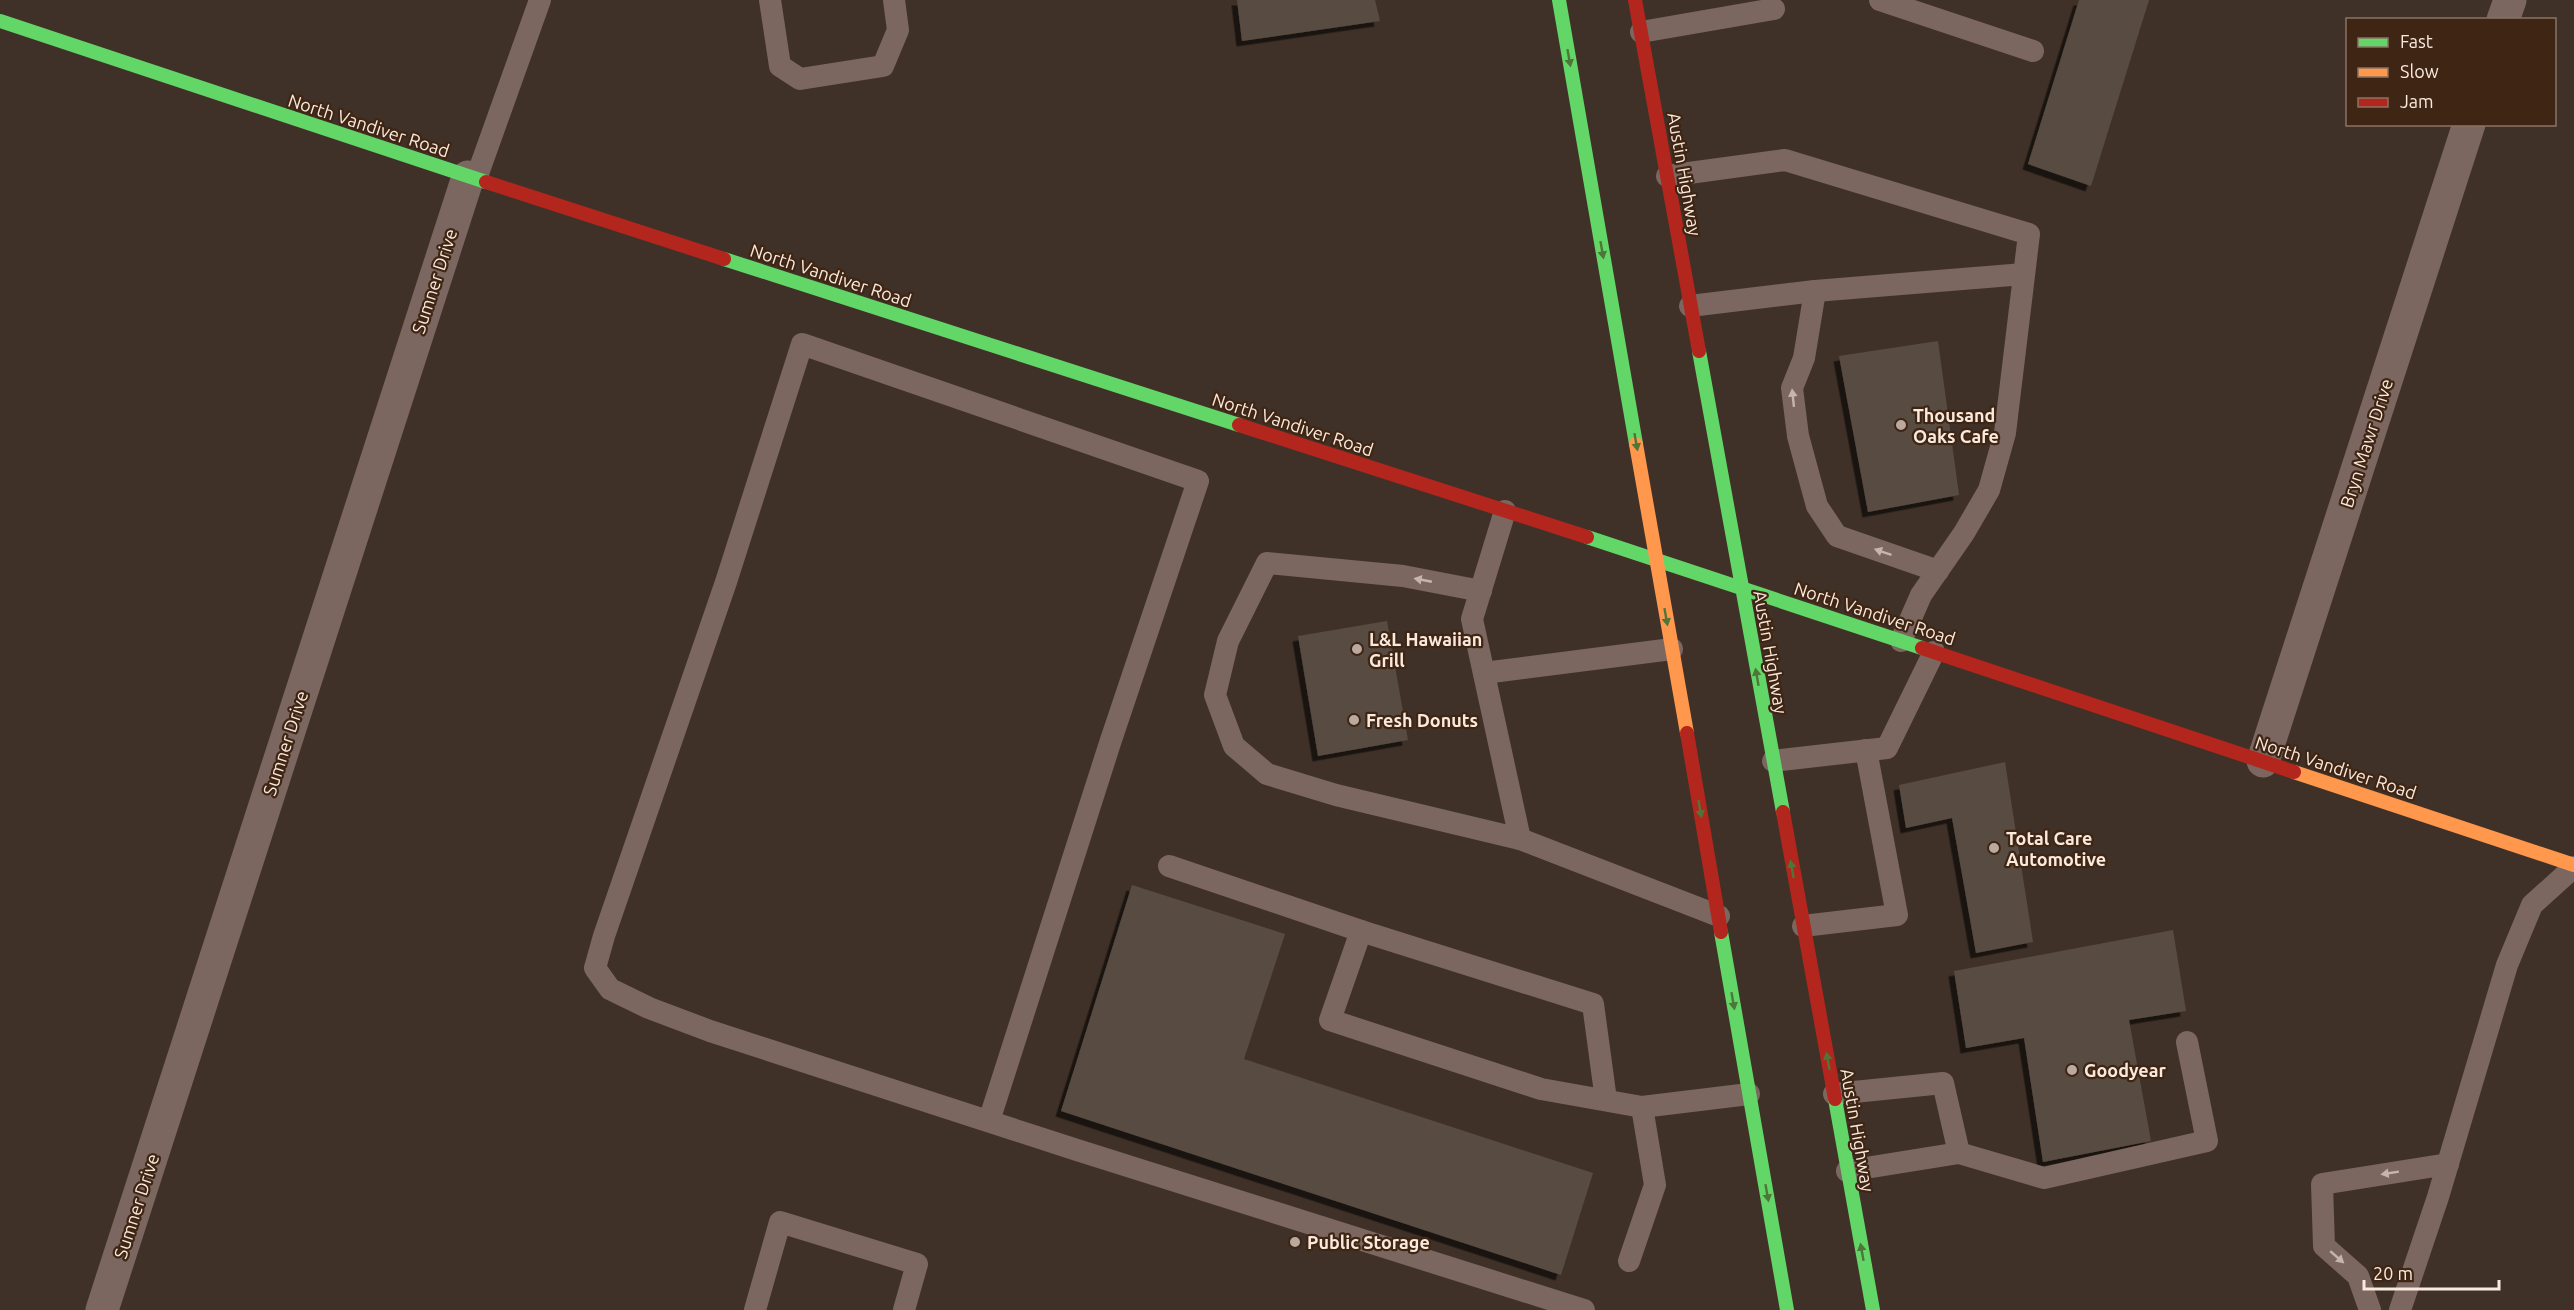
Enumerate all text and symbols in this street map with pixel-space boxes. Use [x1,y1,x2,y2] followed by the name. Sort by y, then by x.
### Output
[2346,18,2556,126] legend
[2400,31,2433,51] text: Fast
[1565,48,1574,67] one-way arrow
[2400,61,2439,81] text: Slow
[286,89,452,161] street label: North Vandiver Road
[2400,91,2434,111] text: Jam
[1664,111,1706,238] street label: Austin Highway
[408,226,460,336] street label: Sumner Drive
[748,239,914,311] street label: North Vandiver Road
[1598,240,1607,259] one-way arrow
[2336,376,2396,510] street label: Bryn Mawr Drive
[1210,388,1376,460] street label: North Vandiver Road
[1788,389,1798,408] one-way arrow
[1913,405,1999,446] place label: Thousand Oaks Cafe
[1894,418,1908,432] marker: Thousand Oaks Cafe
[1632,432,1641,451] one-way arrow
[1874,547,1892,556] one-way arrow
[1414,575,1433,584] one-way arrow
[1792,577,1958,649] street label: North Vandiver Road
[1750,589,1792,716] street label: Austin Highway
[1662,608,1671,627] one-way arrow
[1369,629,1482,670] place label: L&L Hawaiian Grill
[1350,642,1364,656] marker: L&L Hawaiian Grill
[1752,667,1761,686] one-way arrow
[259,688,311,798] street label: Sumner Drive
[1366,710,1478,730] place label: Fresh Donuts
[1347,713,1361,727] marker: Fresh Donuts
[2253,731,2419,803] street label: North Vandiver Road
[1696,800,1705,819] one-way arrow
[2006,828,2106,869] place label: Total Care Automotive
[1987,841,2001,855] marker: Total Care Automotive
[1788,859,1797,878] one-way arrow
[1729,992,1738,1011] one-way arrow
[1823,1051,1832,1070] one-way arrow
[2084,1060,2166,1080] place label: Goodyear
[2065,1063,2079,1077] marker: Goodyear
[1837,1067,1879,1194] street label: Austin Highway
[110,1151,162,1261] street label: Sumner Drive
[2381,1169,2400,1178] one-way arrow
[1762,1184,1771,1203] one-way arrow
[1307,1232,1430,1252] place label: Public Storage
[1288,1235,1302,1249] marker: Public Storage
[1857,1243,1866,1262] one-way arrow
[2329,1250,2344,1263] one-way arrow
[2364,1253,2499,1291] scale bar
[2373,1263,2413,1283] text: 20 m

